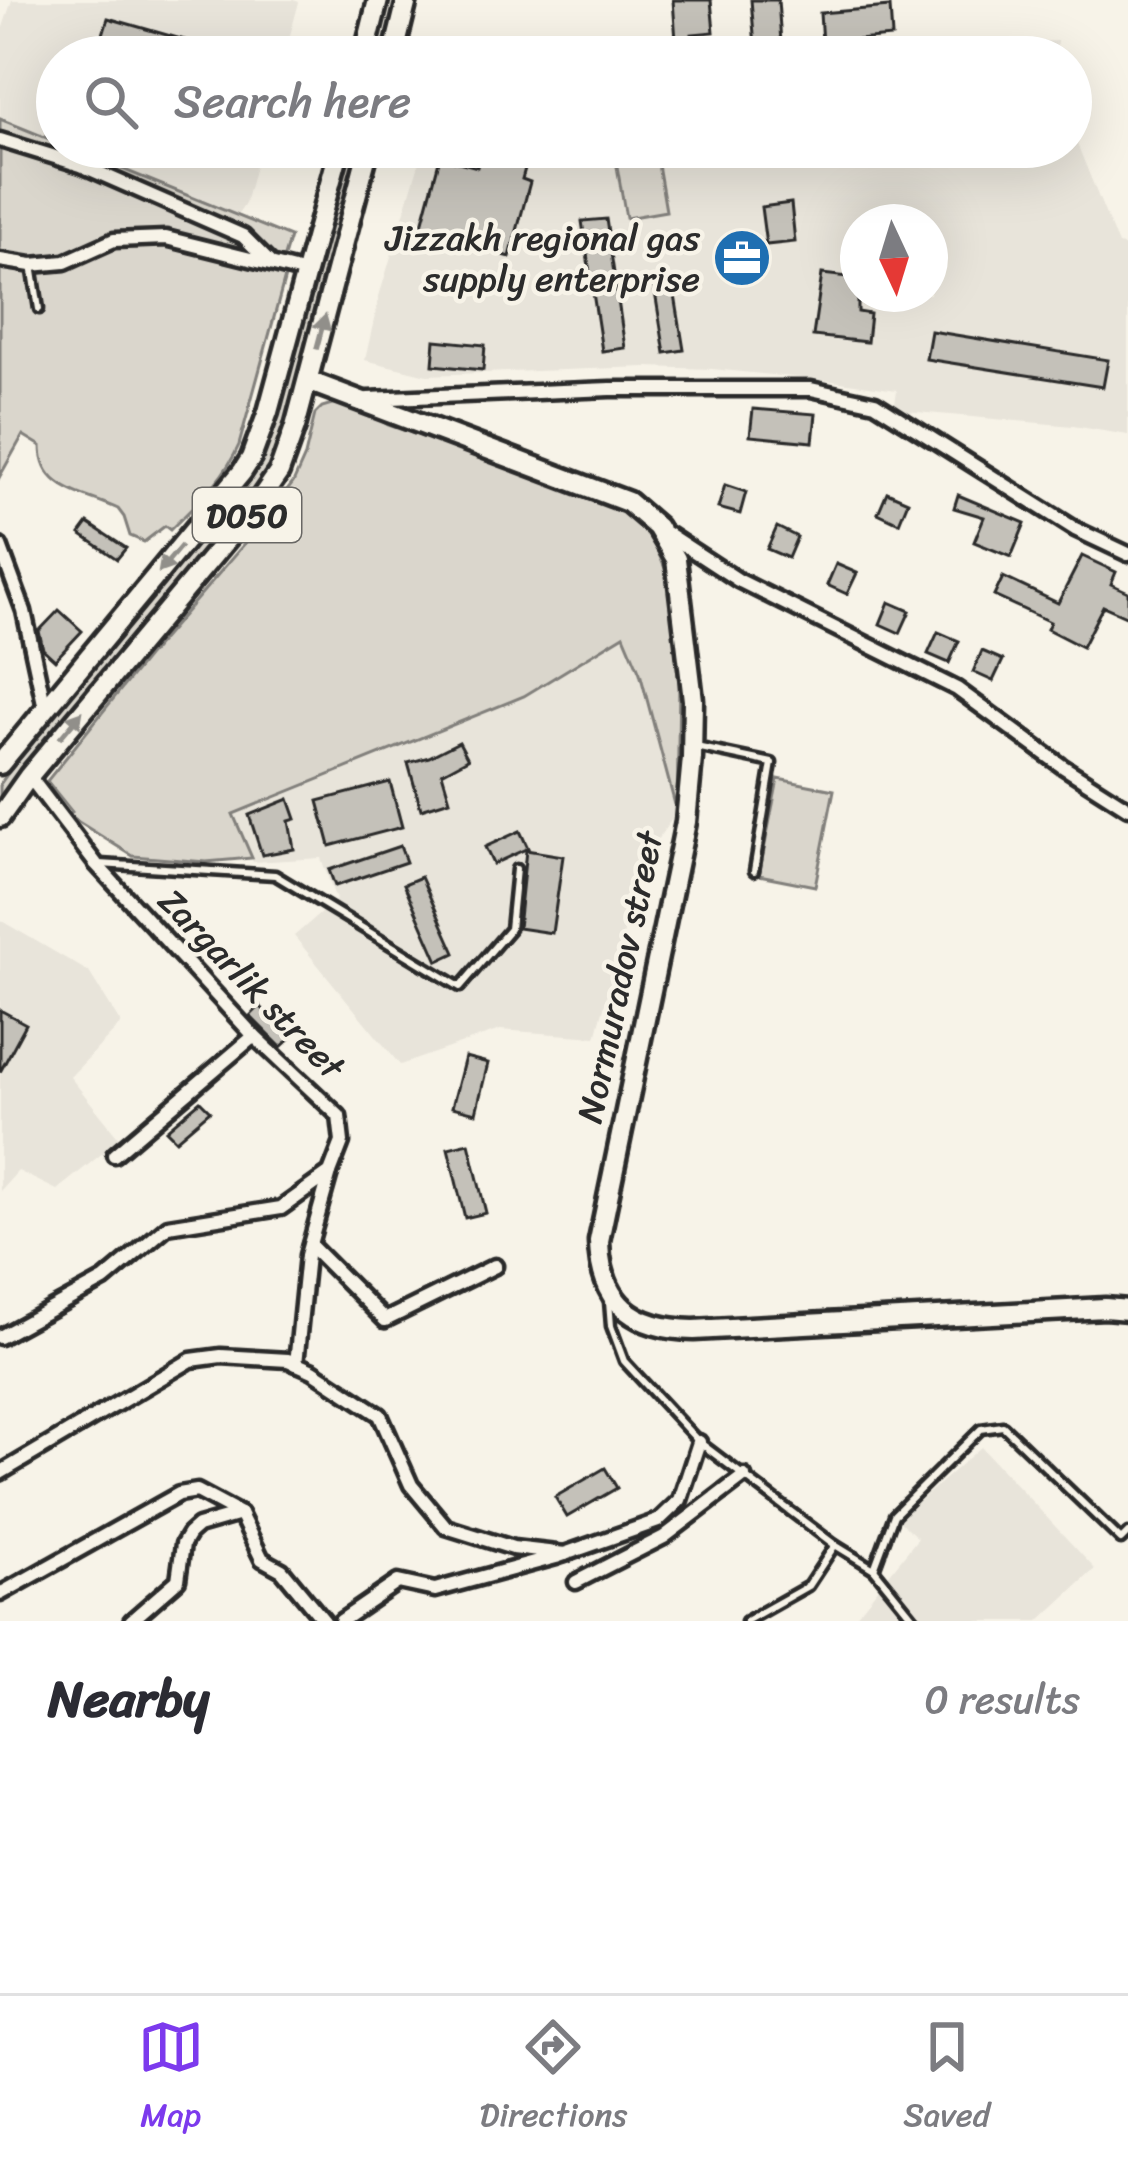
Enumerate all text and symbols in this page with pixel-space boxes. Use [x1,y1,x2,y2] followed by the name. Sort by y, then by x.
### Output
[36,36,1092,168] search box
[174,62,411,142] text: Search here
[78,69,144,135] icon: search
[840,204,948,312] north arrow
[383,206,700,311] place label: Jizzakh regional gas supply enterprise
[711,227,773,289] office icon: Jizzakh regional gas supply enterprise
[312,313,331,350] one-way arrow
[193,488,301,542] road number: D050
[157,544,183,574] one-way arrow
[58,710,84,740] one-way arrow
[558,824,682,1129] street label: Normuradov street
[142,872,362,1097] street label: Zargarlik street
[48,1654,209,1744] text: Nearby
[924,1665,1080,1734] text: 0 results
[138,2014,204,2144] tab: Map
[480,2014,627,2144] tab: Directions
[903,2014,990,2144] tab: Saved

